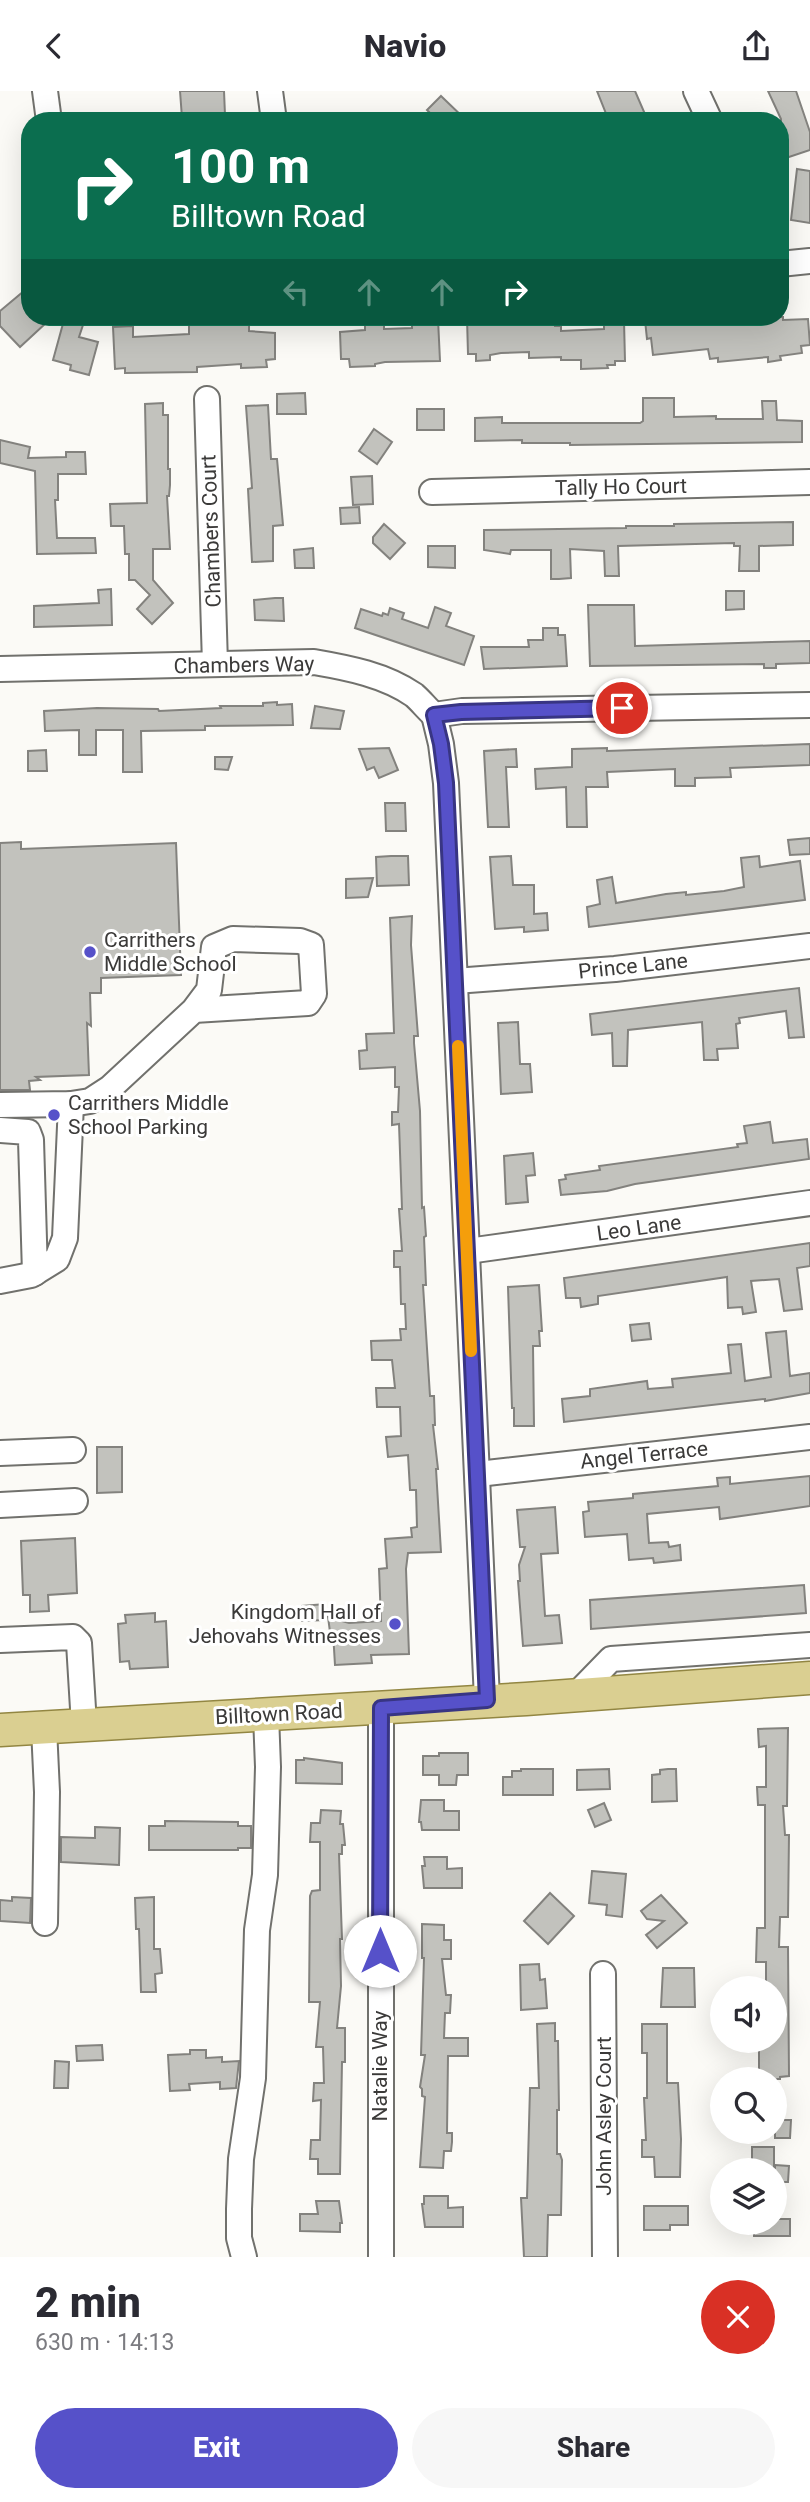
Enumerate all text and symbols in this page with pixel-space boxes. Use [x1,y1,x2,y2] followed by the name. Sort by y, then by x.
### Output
[35,27,73,65] icon: back
[364,27,446,65] text: Navio
[737,27,775,65] icon: share
[171,138,310,195] text: 100 m
[56,140,147,231] icon: right
[171,197,366,235] text: Billtown Road
[277,273,315,311] icon: left
[350,273,388,311] icon: ahead
[423,273,461,311] icon: ahead
[496,273,534,311] icon: right
[196,454,226,608] street label: Chambers Court
[555,474,687,500] street label: Tally Ho Court
[173,652,315,678] street label: Chambers Way
[592,678,652,738] pin
[603,689,641,727] icon: arrive
[104,928,237,976] place label: Carrithers Middle School
[82,944,98,960] marker: Carrithers Middle School
[577,948,689,984] street label: Prince Lane
[68,1091,229,1139] place label: Carrithers Middle School Parking
[46,1107,62,1123] marker: Carrithers Middle School Parking
[595,1210,683,1246] street label: Leo Lane
[579,1436,709,1474] street label: Angel Terrace
[189,1600,382,1648] place label: Kingdom Hall of Jehovahs Witnesses
[387,1616,403,1632] marker: Kingdom Hall of Jehovahs Witnesses
[215,1699,343,1729] street label: Billtown Road
[343,1914,417,1988] position arrow
[710,1976,787,2235] map controls
[710,1976,787,2053] button: sound
[368,2011,392,2121] street label: Natalie Way
[592,2036,616,2196] street label: John Asley Court
[710,2067,787,2144] button: search
[710,2158,787,2235] button: layers
[35,2278,141,2327] text: 2 min
[701,2280,775,2354] button: close
[35,2329,174,2356] text: 630 m · 14:13
[35,2408,398,2488] button: Exit
[412,2408,775,2488] button: Share

